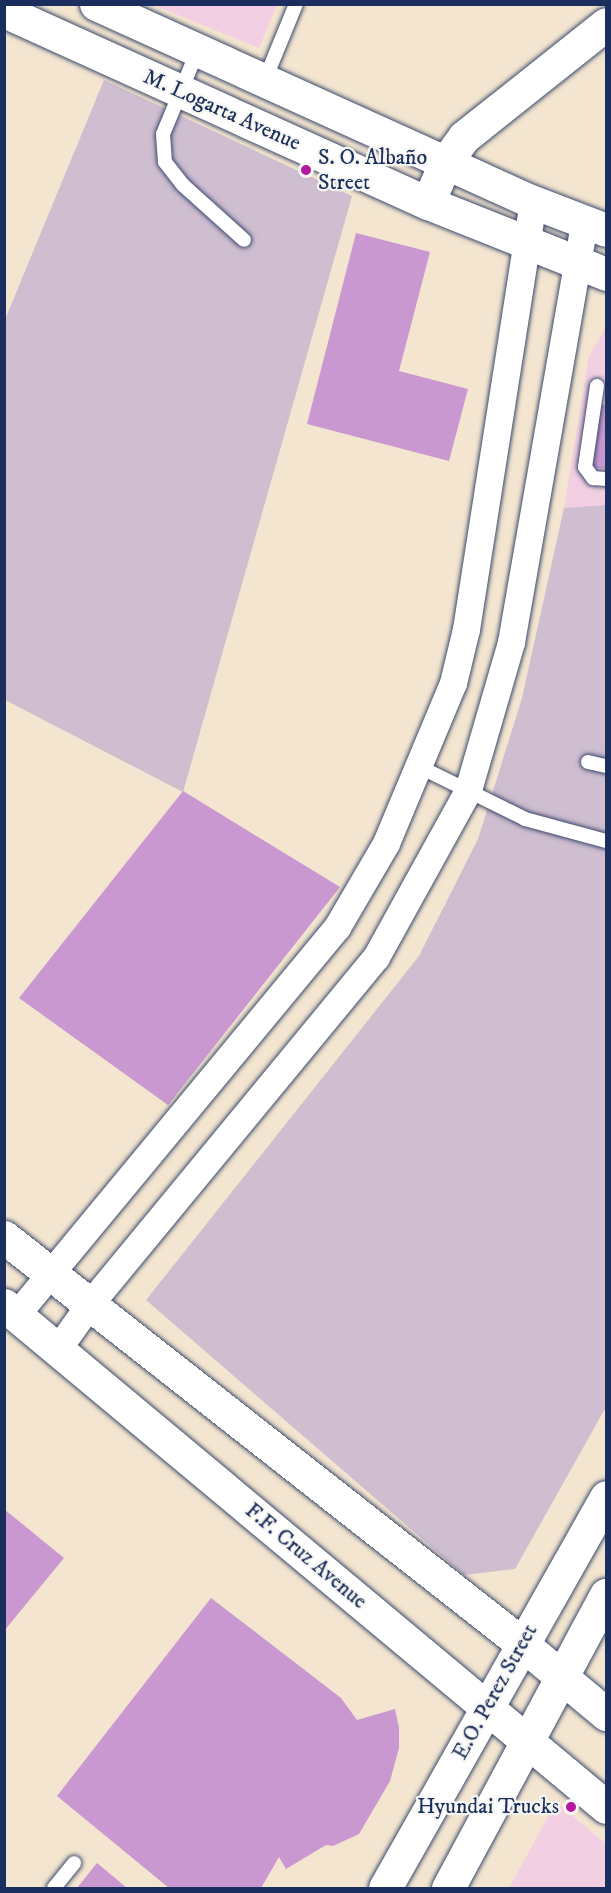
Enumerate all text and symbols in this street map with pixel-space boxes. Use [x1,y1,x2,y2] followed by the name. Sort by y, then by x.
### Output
[139,63,305,157] street label: M. Logarta Avenue
[318,144,427,196] place label: S. O. Albaño Street
[299,163,313,177] marker: S. O. Albaño Street
[240,1497,372,1615] street label: F.F. Cruz Avenue
[447,1620,543,1764] street label: E.O. Perez Street
[417,1794,559,1820] place label: Hyundai Trucks
[564,1800,578,1814] marker: Hyundai Trucks

